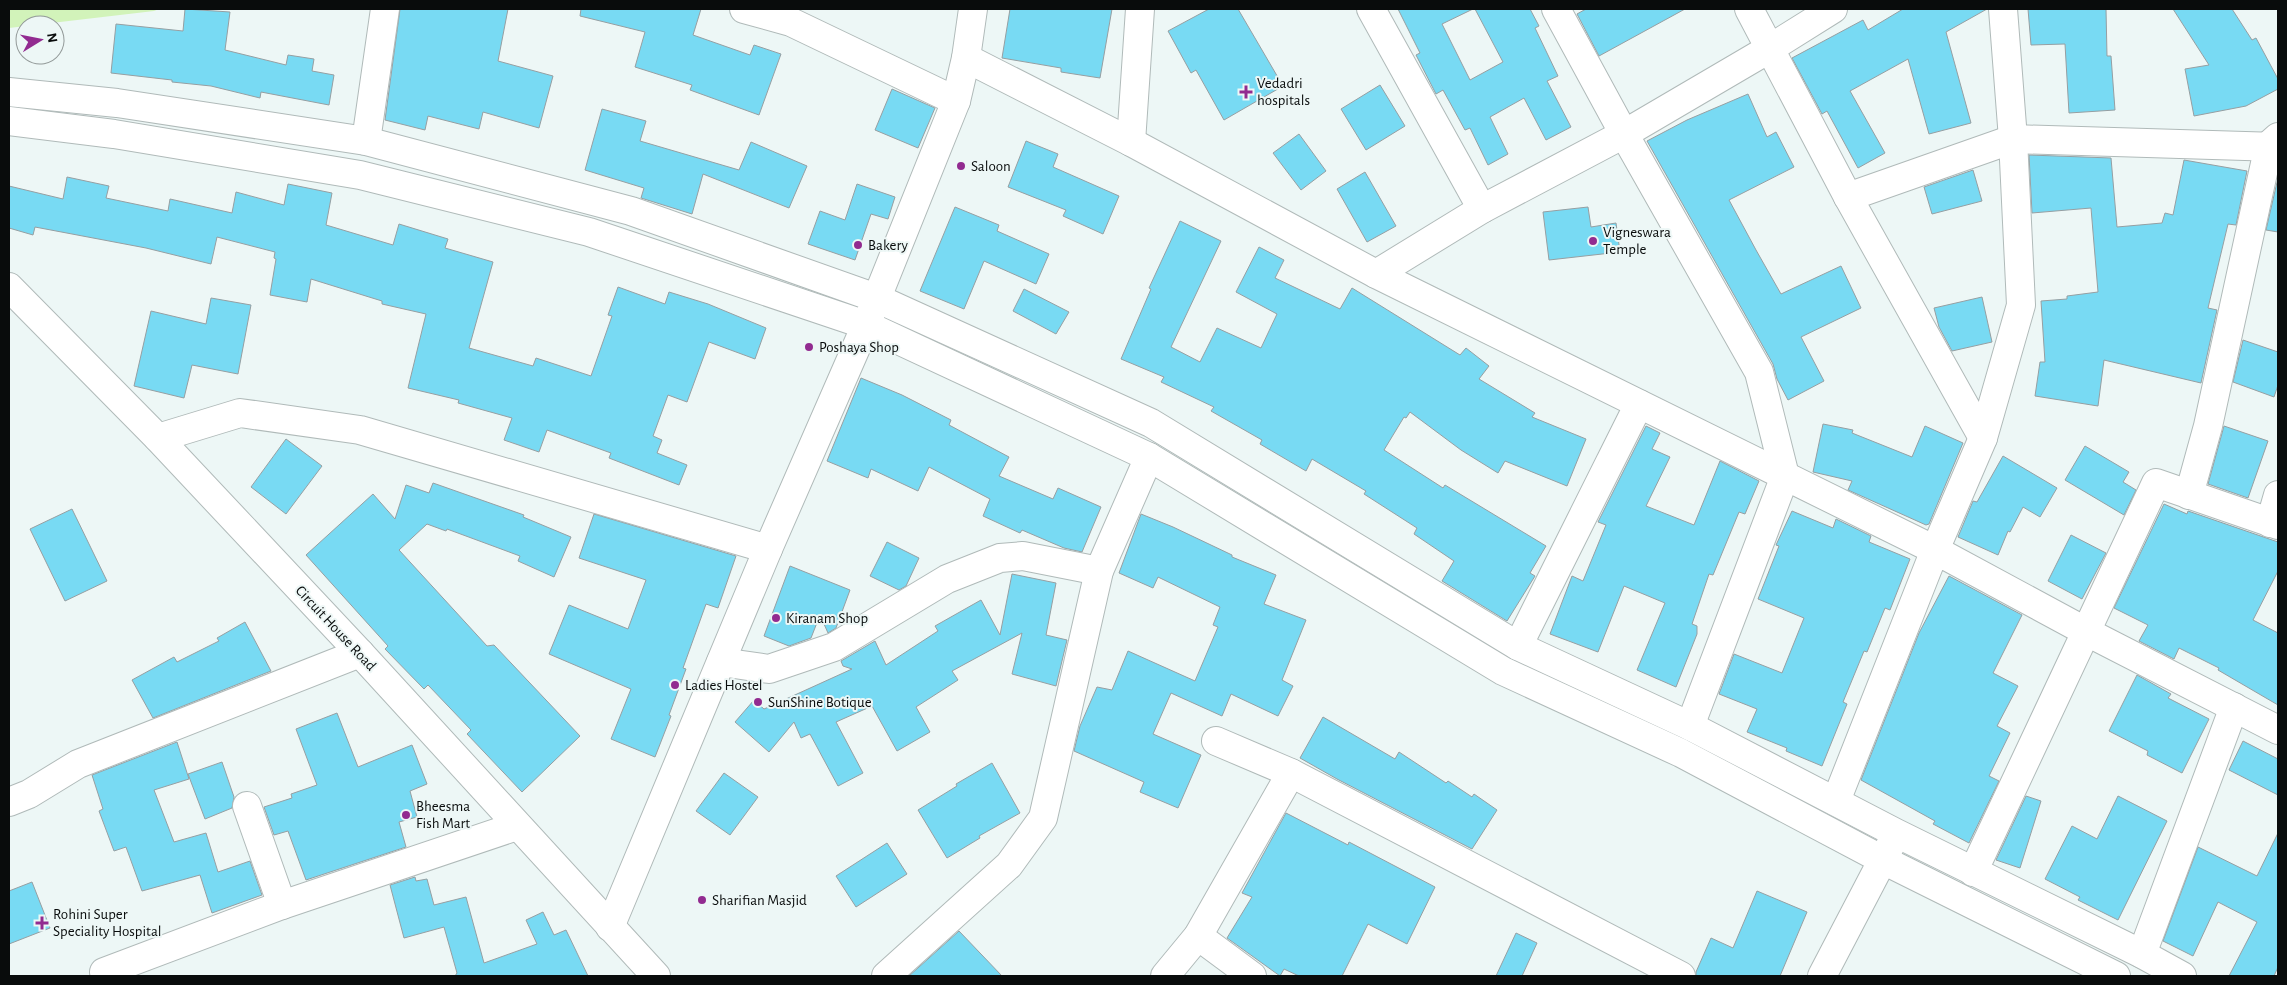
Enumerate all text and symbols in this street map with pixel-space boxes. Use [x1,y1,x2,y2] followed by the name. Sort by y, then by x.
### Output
[15,15,65,65] north arrow
[44,32,60,44] text: N
[1257,76,1310,108] place label: Vedadri hospitals
[1239,85,1253,99] marker: Vedadri hospitals
[971,159,1011,174] place label: Saloon
[955,160,967,172] marker: Saloon
[1603,225,1671,257] place label: Vigneswara Temple
[1587,235,1599,247] marker: Vigneswara Temple
[868,238,909,253] place label: Bakery
[852,239,864,251] marker: Bakery
[819,340,899,355] place label: Poshaya Shop
[803,341,815,353] marker: Poshaya Shop
[293,583,379,674] street label: Circuit House Road
[786,611,868,626] place label: Kiranam Shop
[770,612,782,624] marker: Kiranam Shop
[685,678,763,693] place label: Ladies Hostel
[669,679,681,691] marker: Ladies Hostel
[768,695,872,710] place label: SunShine Botique
[752,696,764,708] marker: SunShine Botique
[416,799,470,831] place label: Bheesma Fish Mart
[400,809,412,821] marker: Bheesma Fish Mart
[712,893,807,908] place label: Sharifian Masjid
[696,894,708,906] marker: Sharifian Masjid
[53,907,162,939] place label: Rohini Super Speciality Hospital
[35,916,49,930] marker: Rohini Super Speciality Hospital

